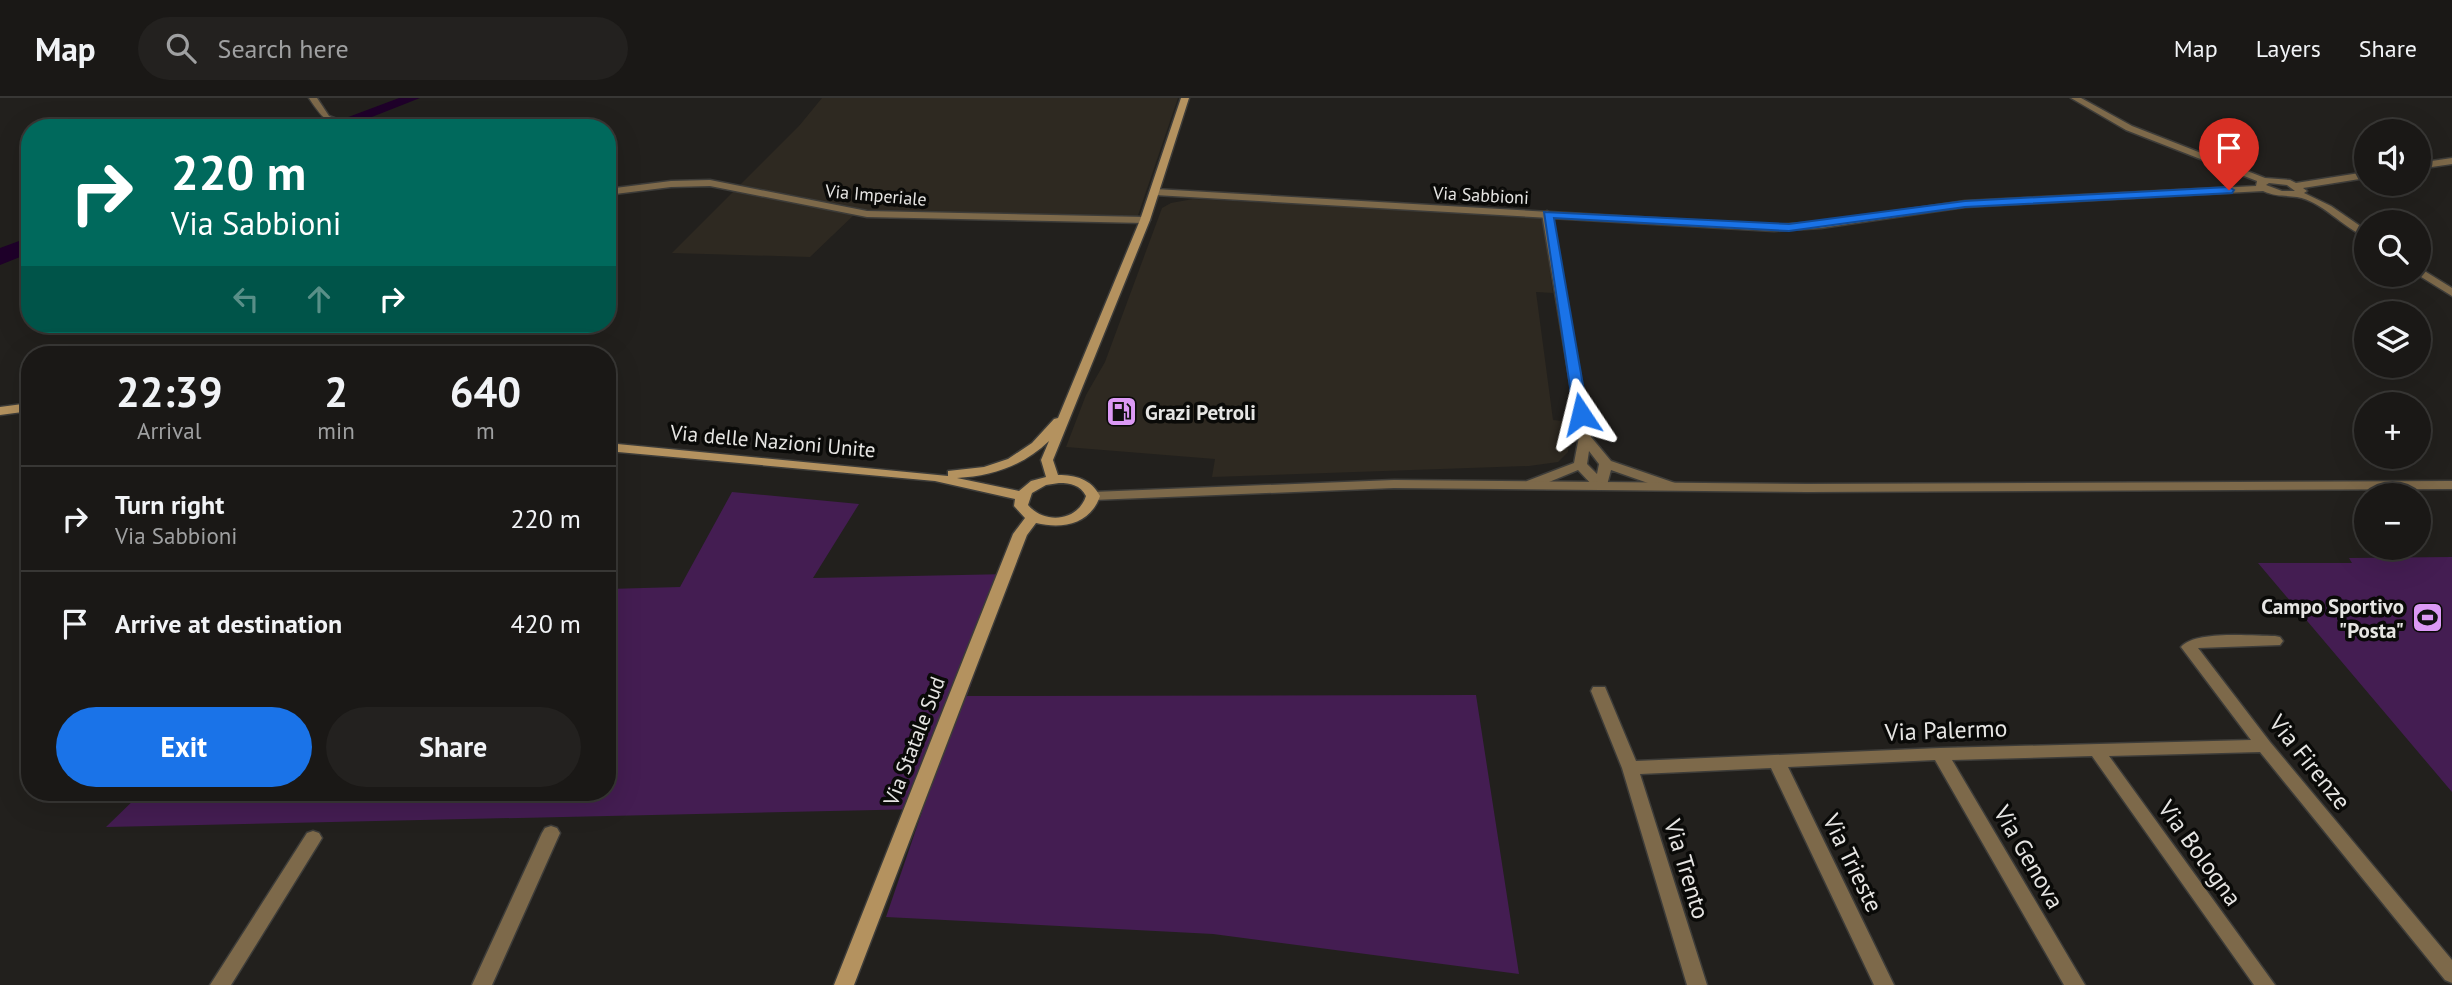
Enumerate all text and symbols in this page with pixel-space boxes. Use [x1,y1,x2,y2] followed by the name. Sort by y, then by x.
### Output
[138,17,628,80] search box
[35,27,96,70] text: Map
[162,29,200,67] icon: search
[218,32,349,65] text: Search here
[2174,33,2218,64] text: Map
[2256,33,2321,64] text: Layers
[2359,33,2417,64] text: Share
[2199,118,2259,190] pin
[2354,119,2431,560] map controls
[2354,119,2431,196] button: sound
[2210,129,2248,167] icon: arrive
[171,140,306,204] text: 220 m
[56,147,147,238] icon: right
[823,179,928,211] street label: Via Imperiale
[1432,181,1529,209] street label: Via Sabbioni
[171,202,341,244] text: Via Sabbioni
[2354,210,2431,287] button: search
[227,280,265,318] icon: left
[300,280,338,318] icon: ahead
[373,280,411,318] icon: right
[2354,301,2431,378] button: layers
[116,364,222,419] text: 22:39
[324,364,348,419] text: 2
[450,364,521,419] text: 640
[1544,377,1618,451] position arrow
[2354,392,2431,469] button: +
[1105,395,1139,429] fuel station icon: Grazi Petroli
[1145,399,1256,426] place label: Grazi Petroli
[137,416,201,445] text: Arrival
[317,416,355,445] text: min
[476,416,495,445] text: m
[668,418,877,463] street label: Via delle Nazioni Unite
[2354,483,2431,560] button: −
[115,488,224,521] text: Turn right
[56,500,94,538] icon: right
[510,502,581,535] text: 220 m
[115,521,237,550] text: Via Sabbioni
[2261,593,2404,644] place label: Campo Sportivo "Posta"
[2410,601,2444,635] sports icon: Campo Sportivo "Posta"
[56,605,94,643] icon: arrive
[115,607,342,640] text: Arrive at destination
[510,607,581,640] text: 420 m
[877,673,951,810] street label: Via Statale Sud
[56,707,312,787] button: Exit
[326,707,581,787] button: Share
[2262,707,2358,816] street label: Via Firenze
[1883,712,2008,748] street label: Via Palermo
[2151,793,2249,912] street label: Via Bologna
[1986,799,2071,914] street label: Via Genova
[1816,808,1890,917] street label: Via Trieste
[1657,814,1717,923] street label: Via Trento

